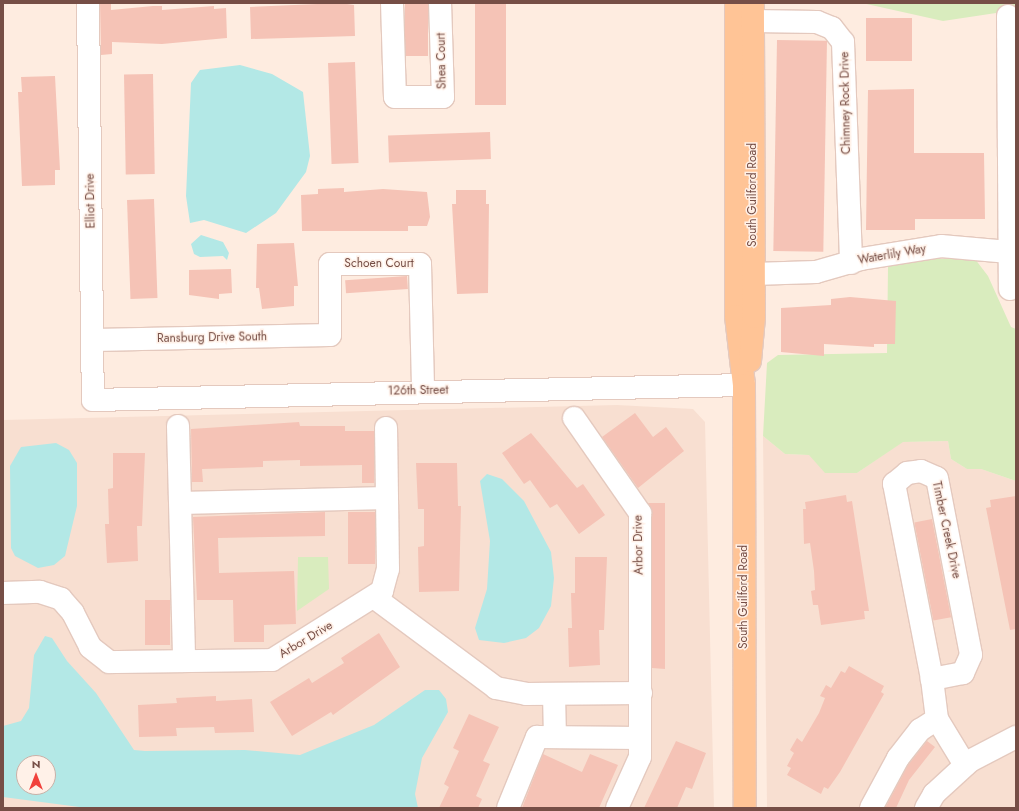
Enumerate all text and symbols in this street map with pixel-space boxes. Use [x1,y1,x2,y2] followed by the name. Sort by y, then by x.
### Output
[434,33,450,89] street label: Shea Court
[838,52,854,154] street label: Chimney Rock Drive
[746,143,760,247] street label: South Guilford Road
[83,173,99,229] street label: Elliot Drive
[857,242,927,268] street label: Waterlily Way
[344,257,414,271] street label: Schoen Court
[157,330,267,346] street label: Ransburg Drive South
[388,383,448,399] street label: 126th Street
[929,480,963,580] street label: Timber Creek Drive
[631,515,647,575] street label: Arbor Drive
[737,545,751,649] street label: South Guilford Road
[277,618,335,662] street label: Arbor Drive
[16,755,56,795] north arrow
[32,756,40,772] text: N

